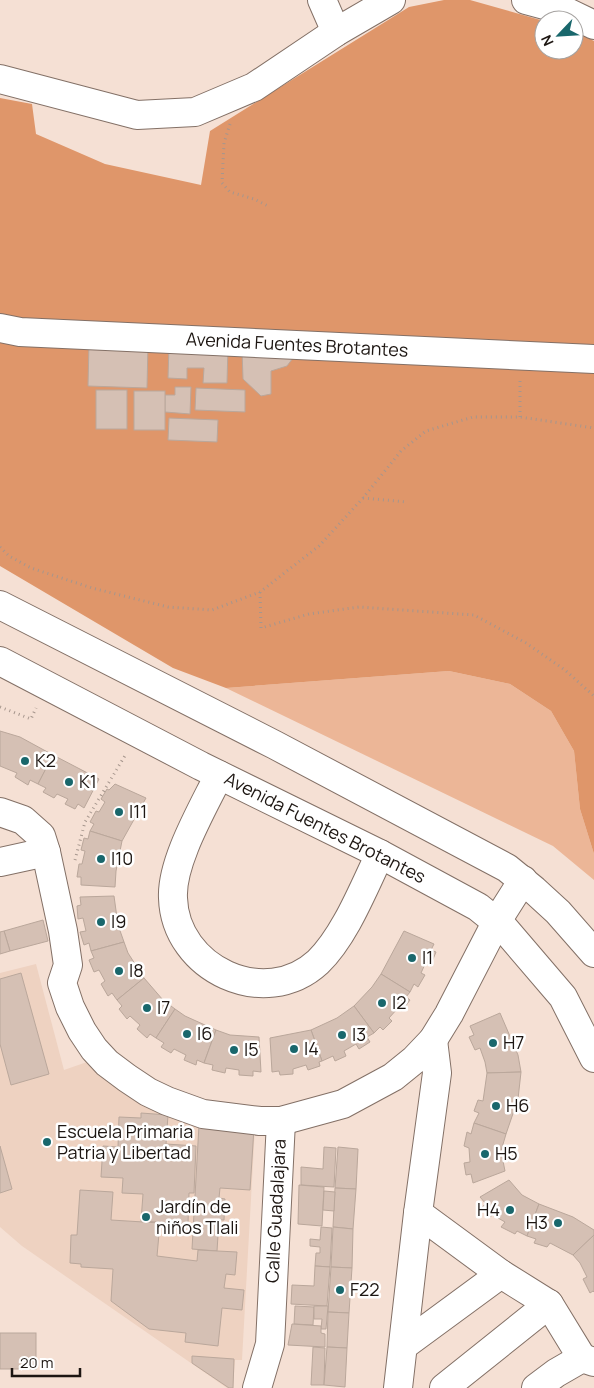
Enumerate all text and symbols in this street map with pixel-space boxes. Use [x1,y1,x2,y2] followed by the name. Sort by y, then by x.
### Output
[534,10,584,60] north arrow
[536,32,558,49] text: N
[185,326,409,362] street label: Avenida Fuentes Brotantes
[35,748,56,772] place label: K2
[19,755,31,767] marker: K2
[221,766,430,888] street label: Avenida Fuentes Brotantes
[79,769,97,793] place label: K1
[63,776,75,788] marker: K1
[129,799,147,823] place label: I11
[113,806,125,818] marker: I11
[111,846,133,870] place label: I10
[95,853,107,865] marker: I10
[111,909,126,933] place label: I9
[95,916,107,928] marker: I9
[422,945,433,969] place label: I1
[406,952,418,964] marker: I1
[129,958,144,982] place label: I8
[113,965,125,977] marker: I8
[392,990,406,1014] place label: I2
[157,995,170,1019] place label: I7
[376,997,388,1009] marker: I2
[141,1002,153,1014] marker: I7
[197,1021,212,1045] place label: I6
[352,1022,366,1046] place label: I3
[181,1028,193,1040] marker: I6
[336,1029,348,1041] marker: I3
[503,1030,524,1054] place label: H7
[304,1036,319,1060] place label: I4
[244,1037,259,1061] place label: I5
[487,1037,499,1049] marker: H7
[288,1043,300,1055] marker: I4
[228,1044,240,1056] marker: I5
[506,1093,530,1117] place label: H6
[490,1100,502,1112] marker: H6
[57,1119,193,1164] place label: Escuela Primaria Patria y Libertad
[41,1136,53,1148] marker: Escuela Primaria Patria y Libertad
[259,1138,291,1284] street label: Calle Guadalajara
[495,1141,518,1165] place label: H5
[479,1148,491,1160] marker: H5
[156,1194,239,1239] place label: Jardín de niños Tlali
[477,1197,500,1221] place label: H4
[504,1204,516,1216] marker: H4
[526,1210,548,1234] place label: H3
[140,1211,152,1223] marker: Jardín de niños Tlali
[552,1217,564,1229] marker: H3
[350,1277,380,1301] place label: F22
[334,1284,346,1296] marker: F22
[12,1346,80,1378] scale bar
[20,1352,53,1373] text: 20 m

